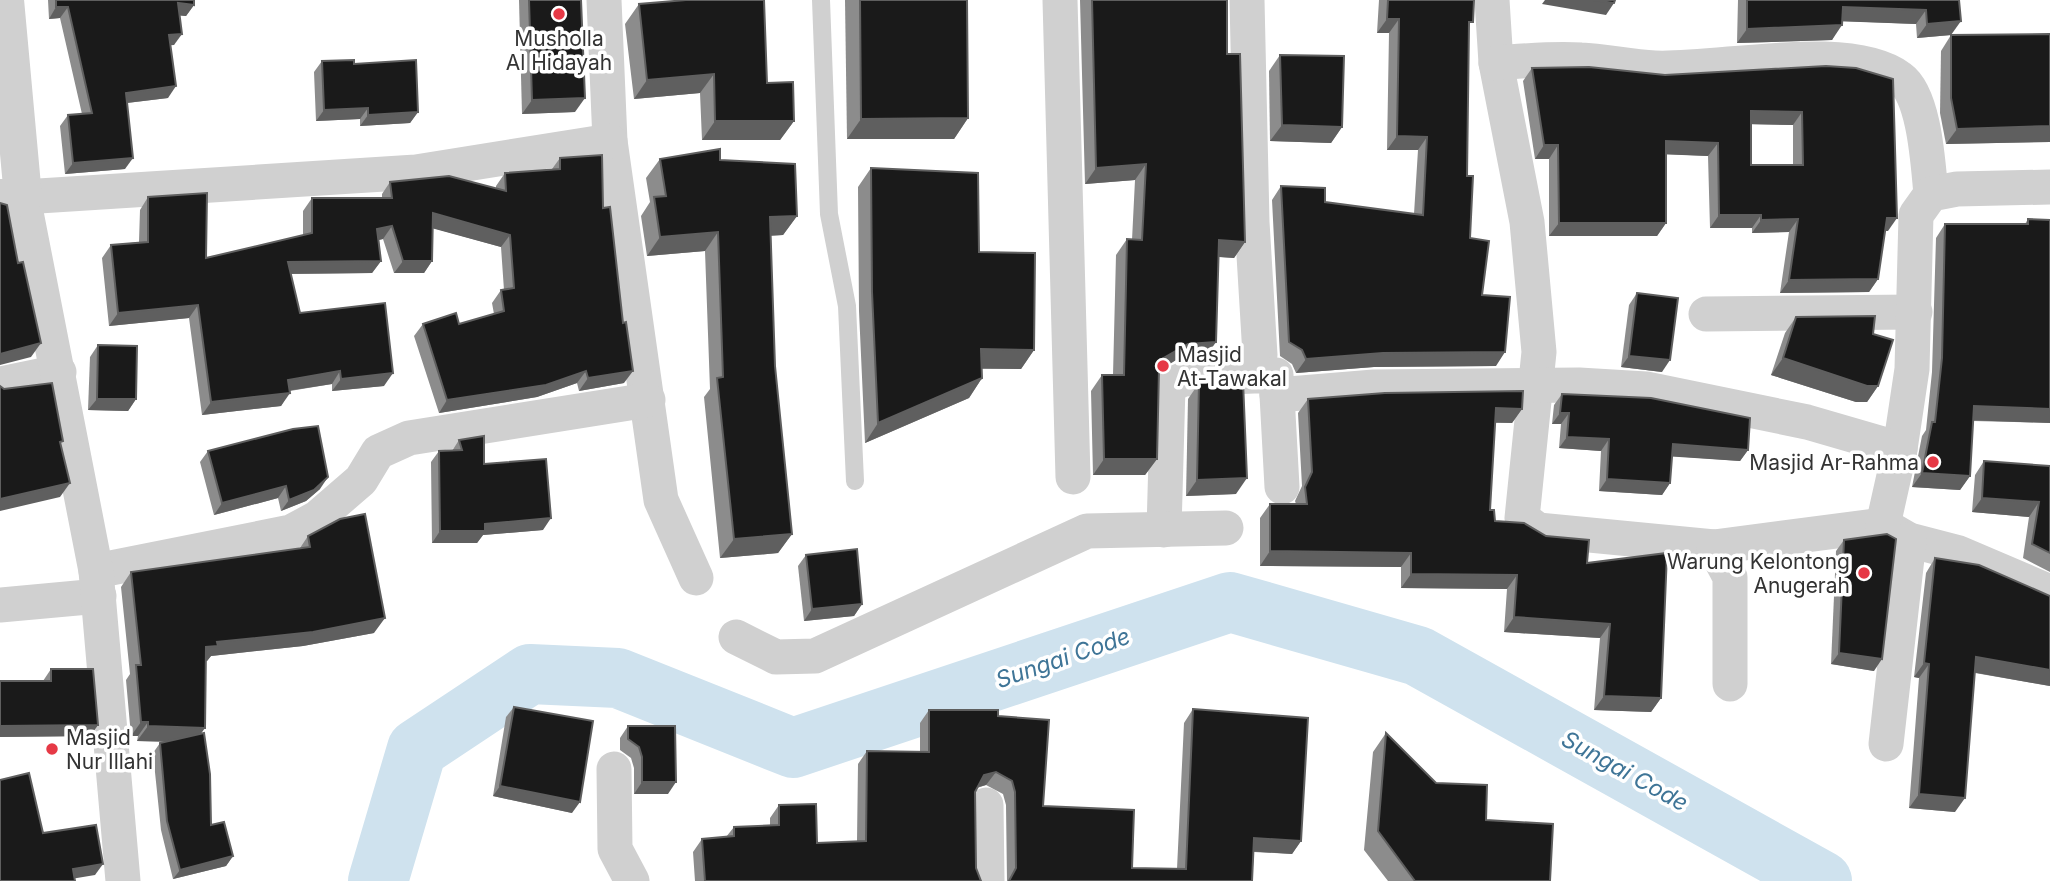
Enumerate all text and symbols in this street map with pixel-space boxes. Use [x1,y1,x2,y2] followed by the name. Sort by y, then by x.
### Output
[551,6,567,22] marker: Musholla Al Hidayah
[506,26,612,75] place label: Musholla Al Hidayah
[1177,342,1287,391] place label: Masjid At-Tawakal
[1155,358,1171,374] marker: Masjid At-Tawakal
[1749,450,1919,475] place label: Masjid Ar-Rahma
[1925,454,1941,470] marker: Masjid Ar-Rahma
[1667,549,1850,598] place label: Warung Kelontong Anugerah
[1856,565,1872,581] marker: Warung Kelontong Anugerah
[992,622,1134,694] water label: Sungai Code
[66,725,153,774] place label: Masjid Nur Illahi
[1557,725,1693,817] water label: Sungai Code
[44,741,60,757] marker: Masjid Nur Illahi

